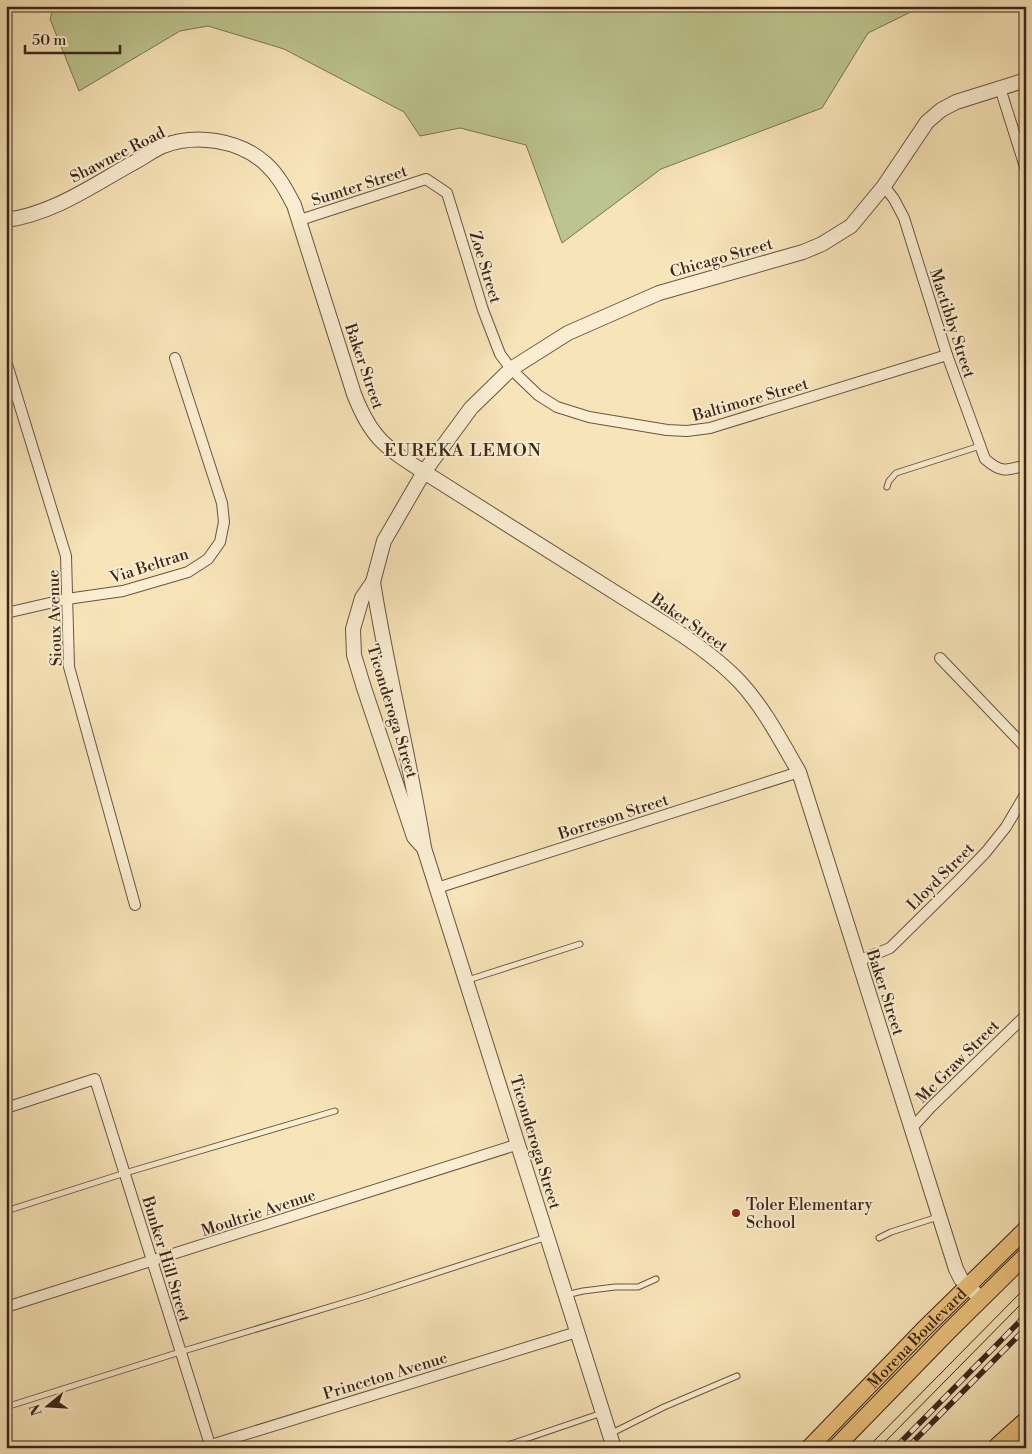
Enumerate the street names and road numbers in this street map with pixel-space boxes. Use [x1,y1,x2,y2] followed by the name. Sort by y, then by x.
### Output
[67,122,168,187] street label: Shawnee Road
[309,161,410,211] street label: Sumter Street
[465,229,506,306] street label: Zoe Street
[668,234,775,282] street label: Chicago Street
[925,266,979,381] street label: Mactibby Street
[340,320,388,412] street label: Baker Street
[689,374,811,426] street label: Baltimore Street
[107,544,192,588] street label: Via Beltran
[43,569,67,667] street label: Sioux Avenue
[646,588,732,657] street label: Baker Street
[362,642,422,781] street label: Ticonderoga Street
[555,790,671,844] street label: Borreson Street
[903,839,979,915] street label: Lloyd Street
[861,946,908,1038] street label: Baker Street
[912,1016,1004,1108] street label: Mc Graw Street
[505,1073,565,1212] street label: Ticonderoga Street
[198,1185,318,1241] street label: Moultrie Avenue
[137,1193,195,1325] street label: Bunker Hill Street
[863,1284,971,1393] street label: Morena Boulevard
[321,1348,450,1404] street label: Princeton Avenue

